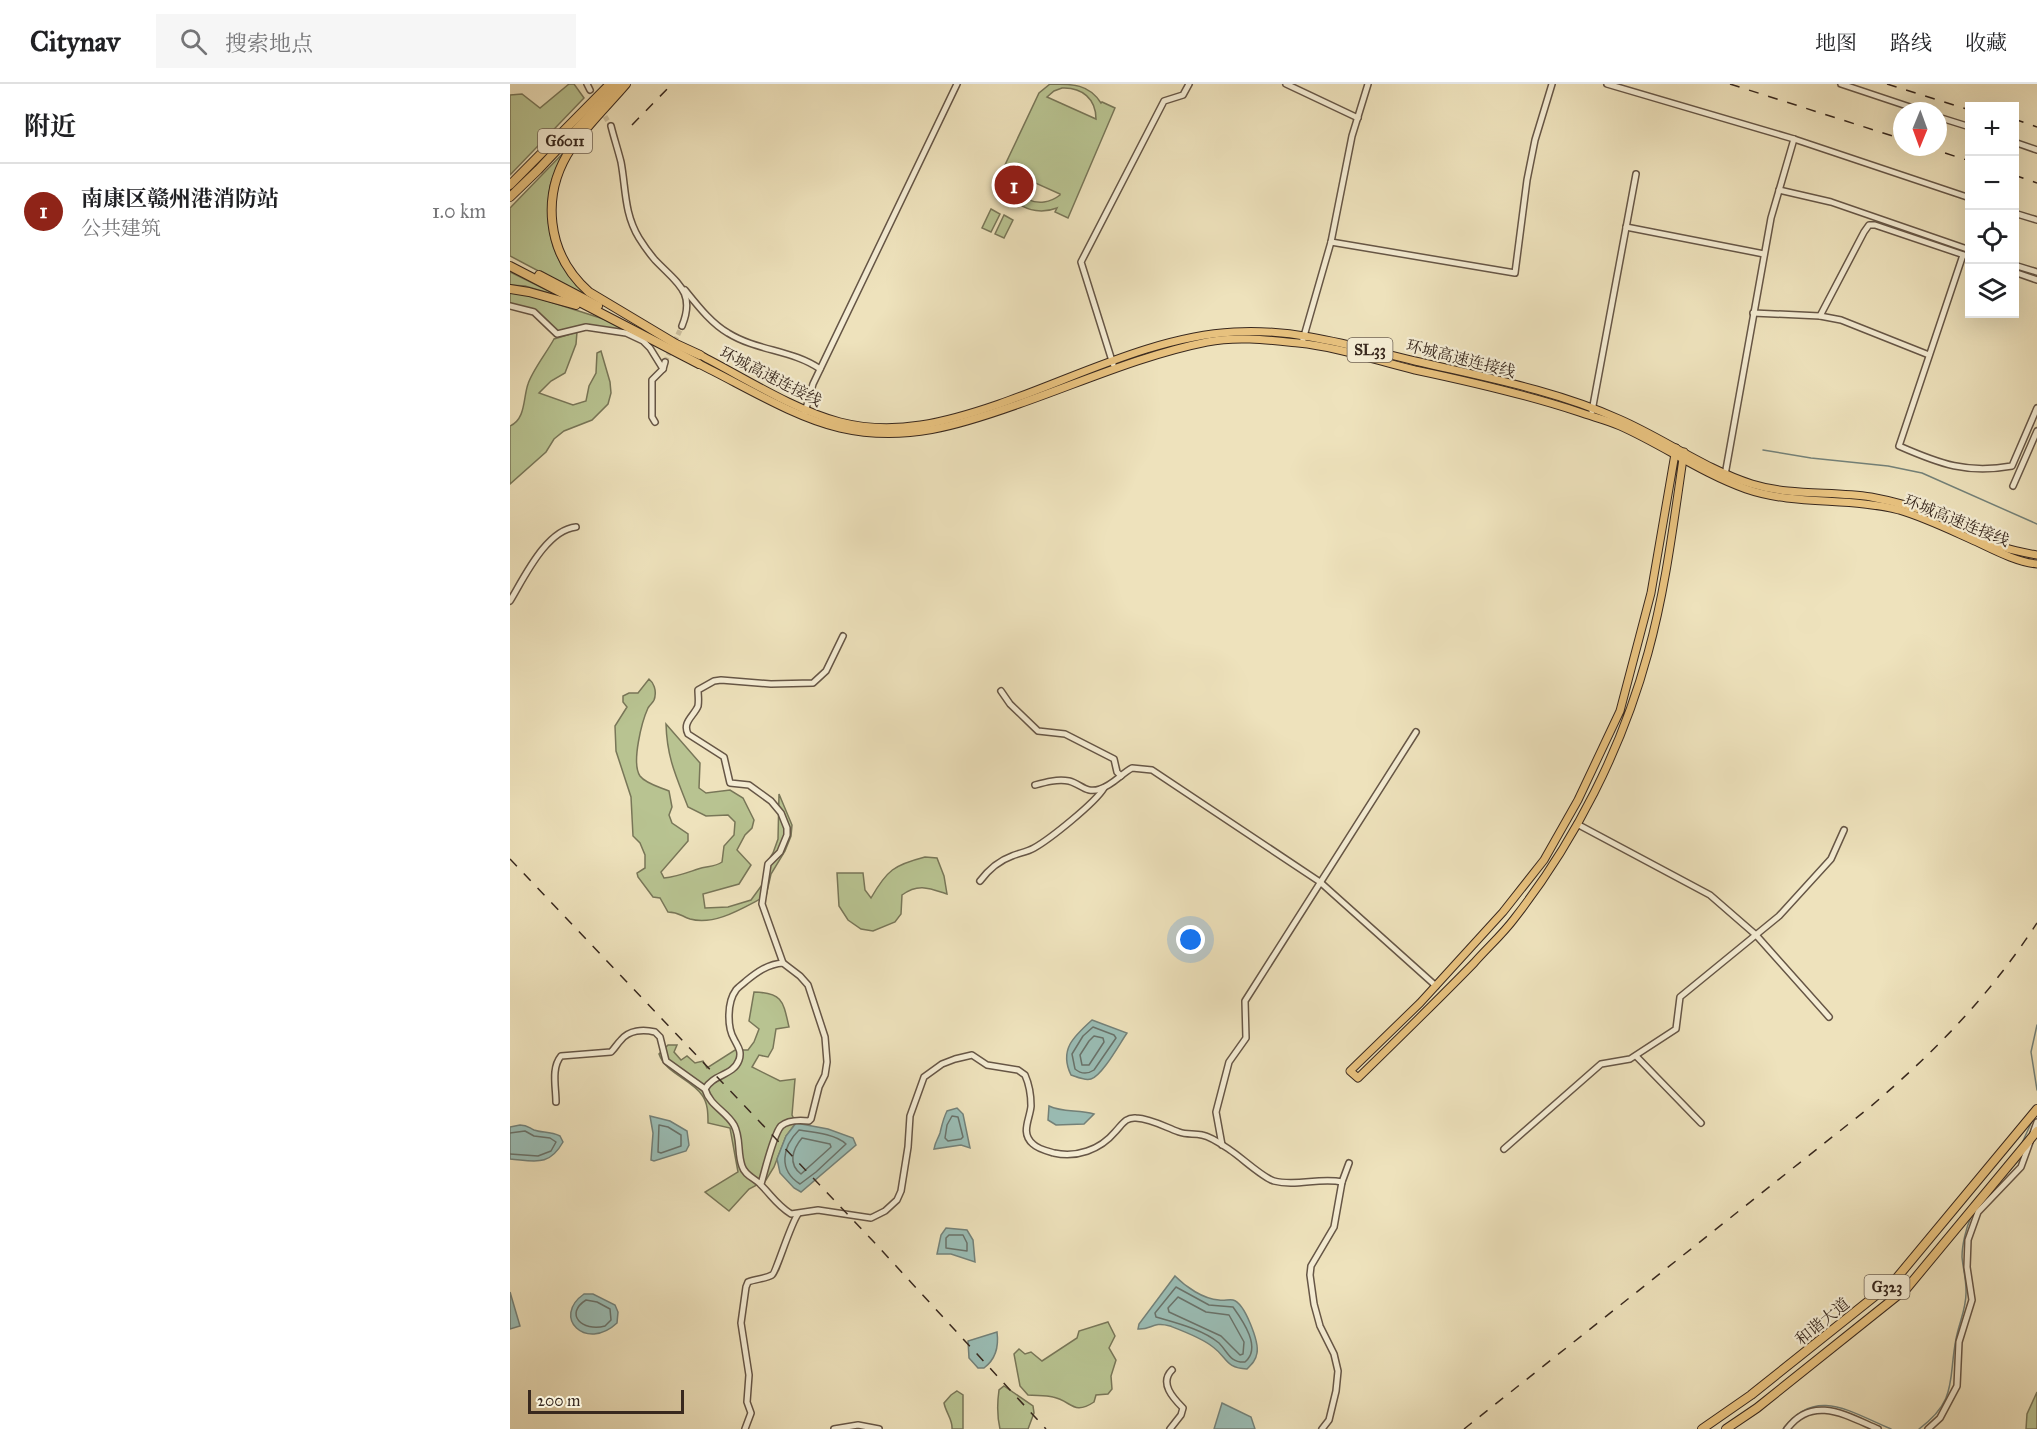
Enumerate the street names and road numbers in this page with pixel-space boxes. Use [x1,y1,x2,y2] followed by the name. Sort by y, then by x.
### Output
[538,129,592,153] road number: G6011
[1404,336,1518,381] street label: 环城高速连接线
[1348,338,1392,362] road number: SL33
[717,343,825,410] street label: 环城高速连接线
[1901,491,2012,550] street label: 环城高速连接线
[1864,1275,1910,1299] road number: G323
[1791,1294,1853,1349] street label: 和谐大道

